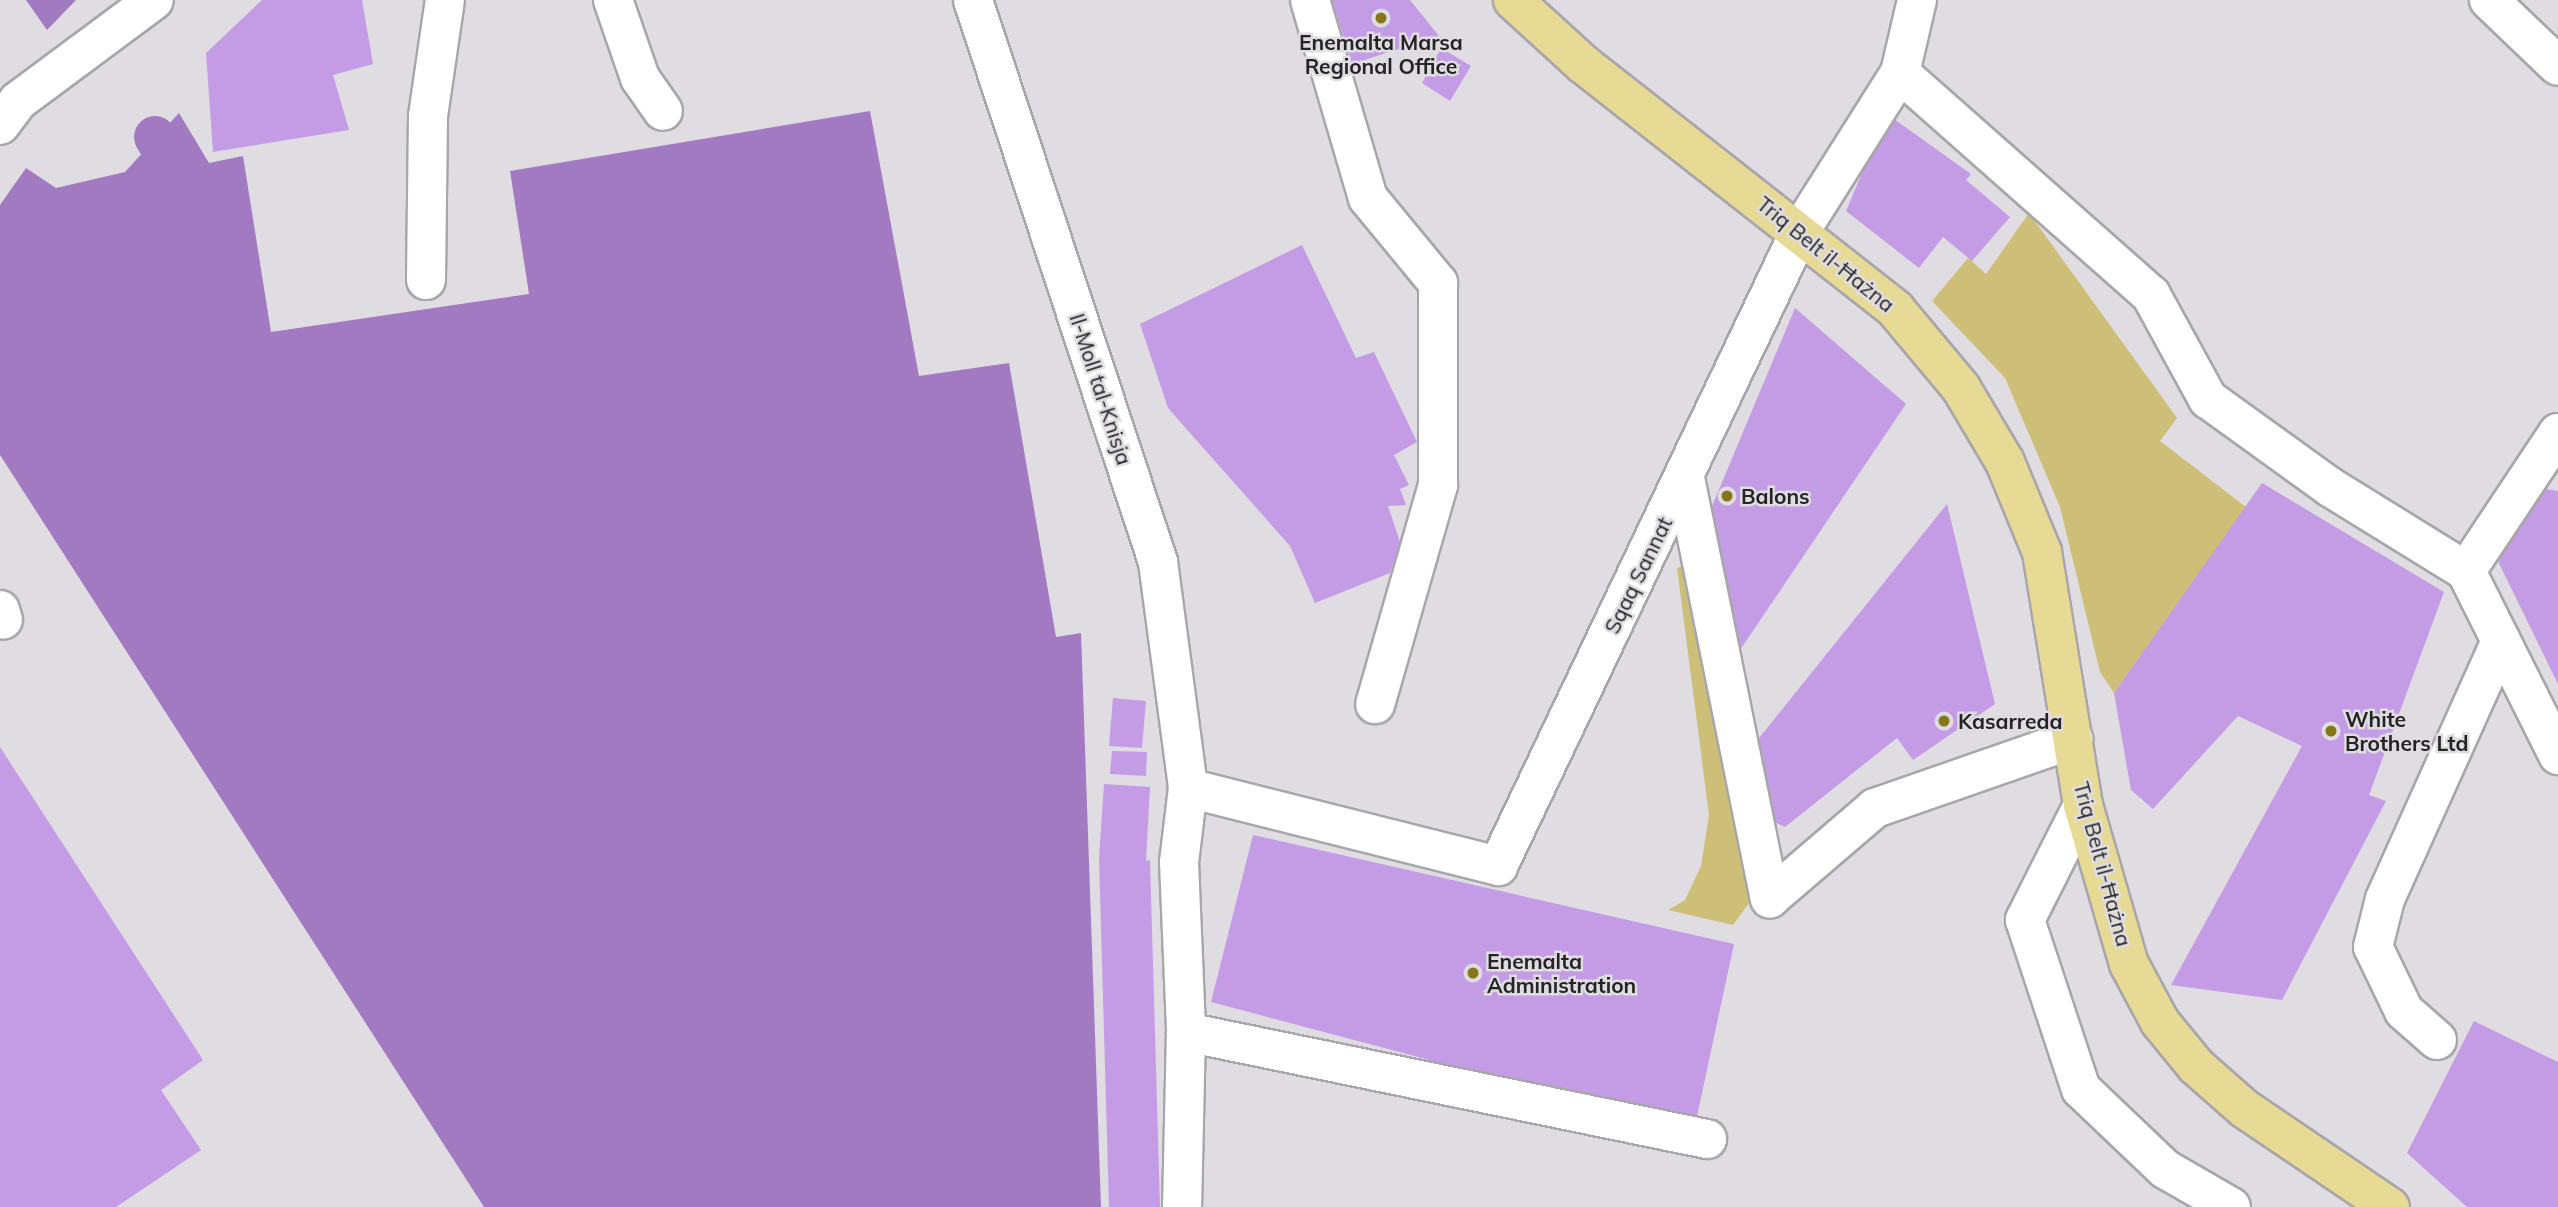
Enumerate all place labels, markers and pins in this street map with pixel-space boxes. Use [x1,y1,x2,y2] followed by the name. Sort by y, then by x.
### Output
[1373,10,1389,26] marker: Enemalta Marsa Regional Office
[1299,29,1463,79] place label: Enemalta Marsa Regional Office
[1741,483,1810,509] place label: Balons
[1719,488,1735,504] marker: Balons
[2345,706,2468,756] place label: White Brothers Ltd
[1958,708,2062,734] place label: Kasarreda
[1936,713,1952,729] marker: Kasarreda
[2323,723,2339,739] marker: White Brothers Ltd
[1487,948,1636,998] place label: Enemalta Administration
[1465,965,1481,981] marker: Enemalta Administration

